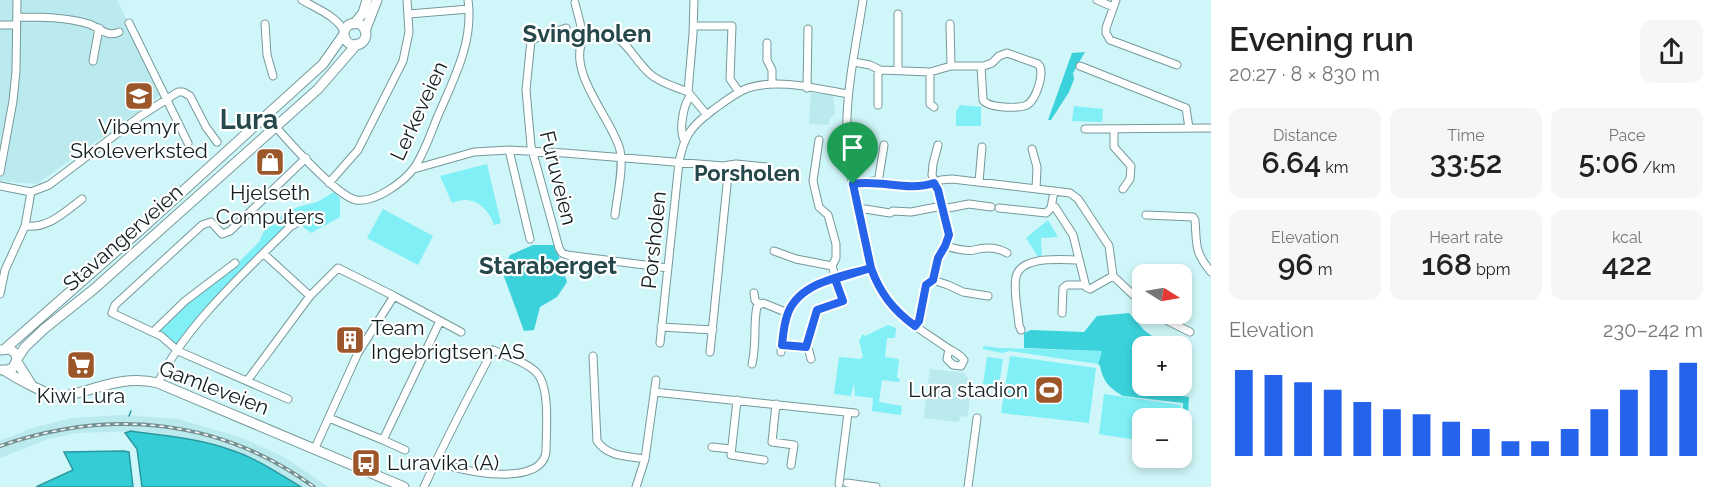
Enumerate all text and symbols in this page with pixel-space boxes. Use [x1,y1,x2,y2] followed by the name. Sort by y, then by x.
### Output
[523,19,651,48] district label: Svingholen
[1229,20,1414,59] text: Evening run
[1640,20,1703,83] button: share
[385,57,452,164] street label: Lerkeveien
[1229,62,1380,86] text: 20:27 · 8 × 830 m
[123,80,155,112] school or university icon: Vibemyr Skoleverksted
[220,104,278,135] district label: Lura
[70,114,208,163] place label: Vibemyr Skoleverksted
[827,122,878,184] pin
[1273,126,1337,145] text: Distance
[1447,126,1485,145] text: Time
[1609,126,1645,145] text: Pace
[535,128,582,228] street label: Furuveien
[836,131,869,164] icon: arrive
[1262,145,1321,180] text: 6.64
[1430,145,1502,180] text: 33:52
[1579,145,1638,180] text: 5:06
[254,146,286,178] shop icon: Hjelseth Computers
[1321,158,1349,177] text: km
[1638,158,1675,177] text: /km
[694,160,800,186] district label: Porsholen
[58,179,188,296] street label: Stavangerveien
[216,180,324,229] place label: Hjelseth Computers
[636,190,671,290] street label: Porsholen
[1271,228,1339,247] text: Elevation
[1429,228,1503,247] text: Heart rate
[1612,228,1642,247] text: kcal
[1278,247,1314,282] text: 96
[1422,247,1472,282] text: 168
[1602,247,1652,282] text: 422
[479,251,617,280] district label: Staraberget
[1314,260,1332,279] text: m
[1472,260,1510,279] text: bpm
[1132,264,1192,324] north arrow
[1132,264,1192,468] map controls
[371,315,525,364] place label: Team Ingebrigtsen AS
[1229,318,1314,342] text: Elevation
[1603,318,1703,342] text: 230–242 m
[334,324,366,356] building icon: Team Ingebrigtsen AS
[1132,336,1192,396] button: +
[65,349,97,381] supermarket icon: Kiwi Lura
[156,355,273,420] street label: Gamleveien
[1033,374,1065,406] sports icon: Lura stadion
[908,377,1028,402] place label: Lura stadion
[37,383,125,408] place label: Kiwi Lura
[1132,408,1192,468] button: −
[350,447,382,479] bus stop icon: Luravika (A)
[387,450,499,475] place label: Luravika (A)

